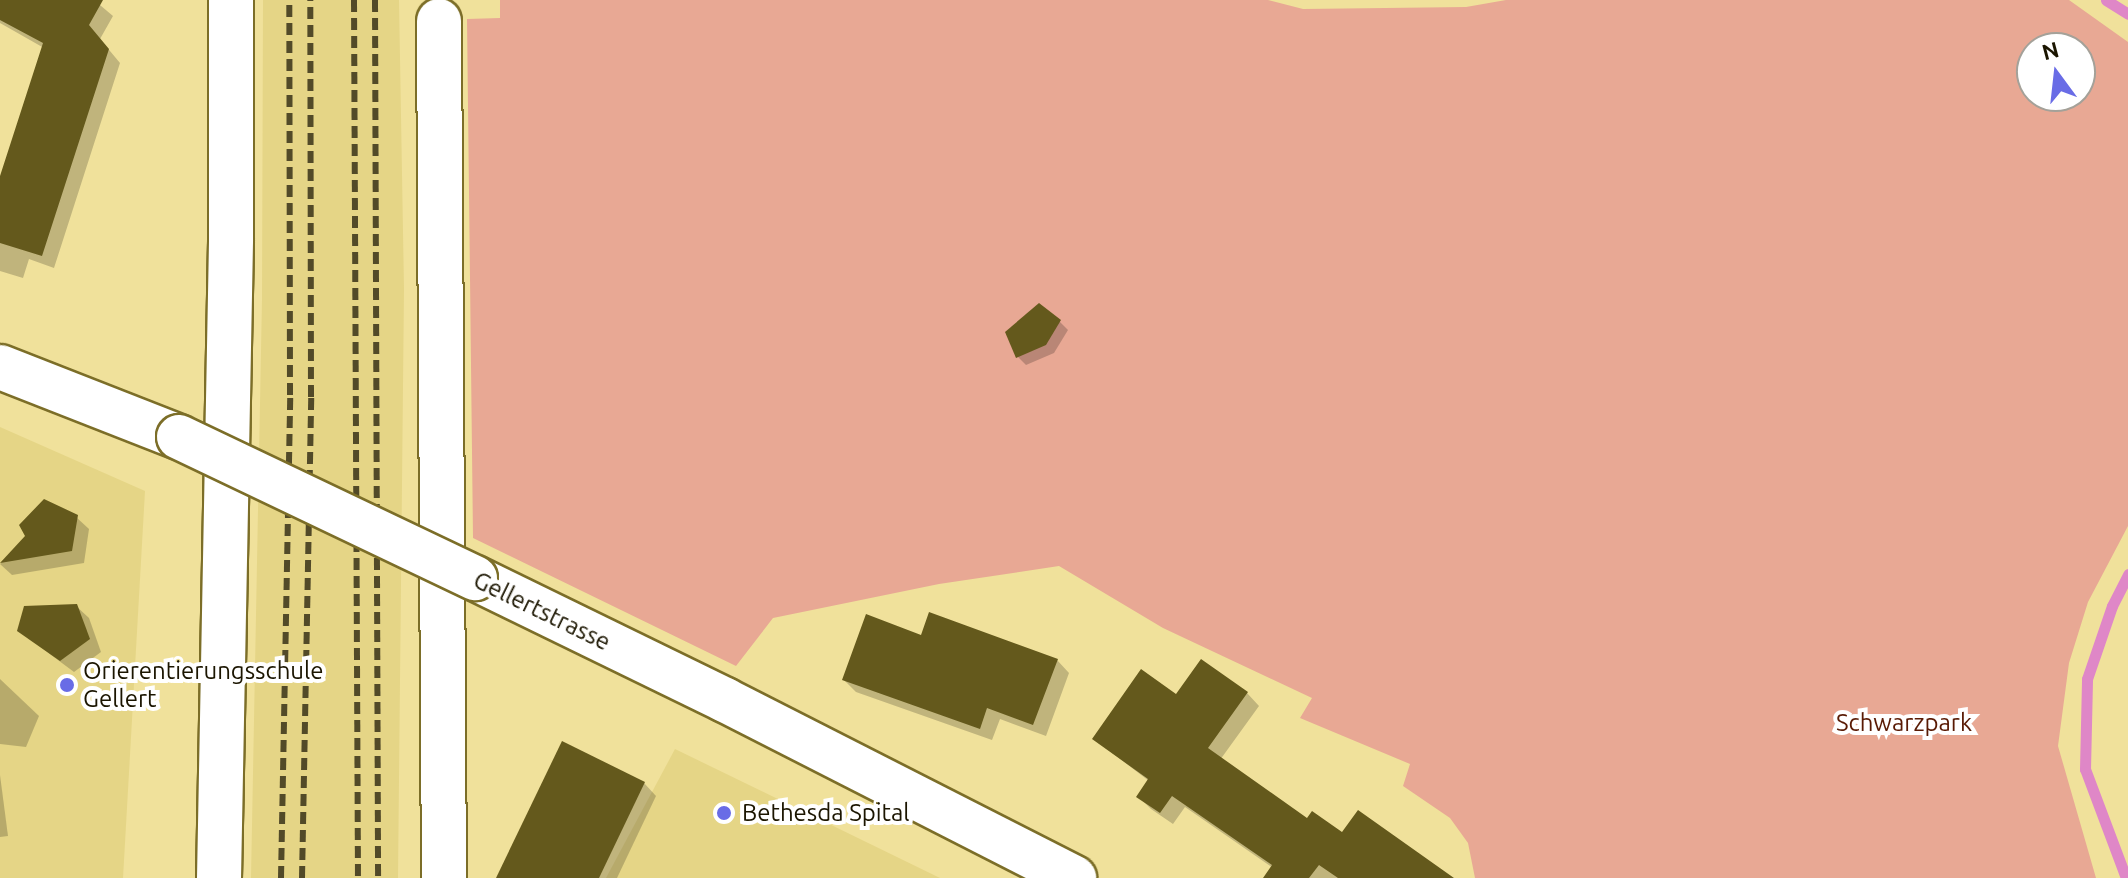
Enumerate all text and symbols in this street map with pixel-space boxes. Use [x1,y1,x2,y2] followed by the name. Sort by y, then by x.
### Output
[2016,32,2096,112] north arrow
[2039,36,2061,64] text: N
[469,565,615,657] street label: Gellertstrasse
[83,657,324,713] place label: Orierentierungsschule Gellert
[58,676,76,694] marker: Orierentierungsschule Gellert
[1836,709,1972,737] park label: Schwarzpark
[742,799,910,827] place label: Bethesda Spital
[713,802,735,824] marker: Bethesda Spital

